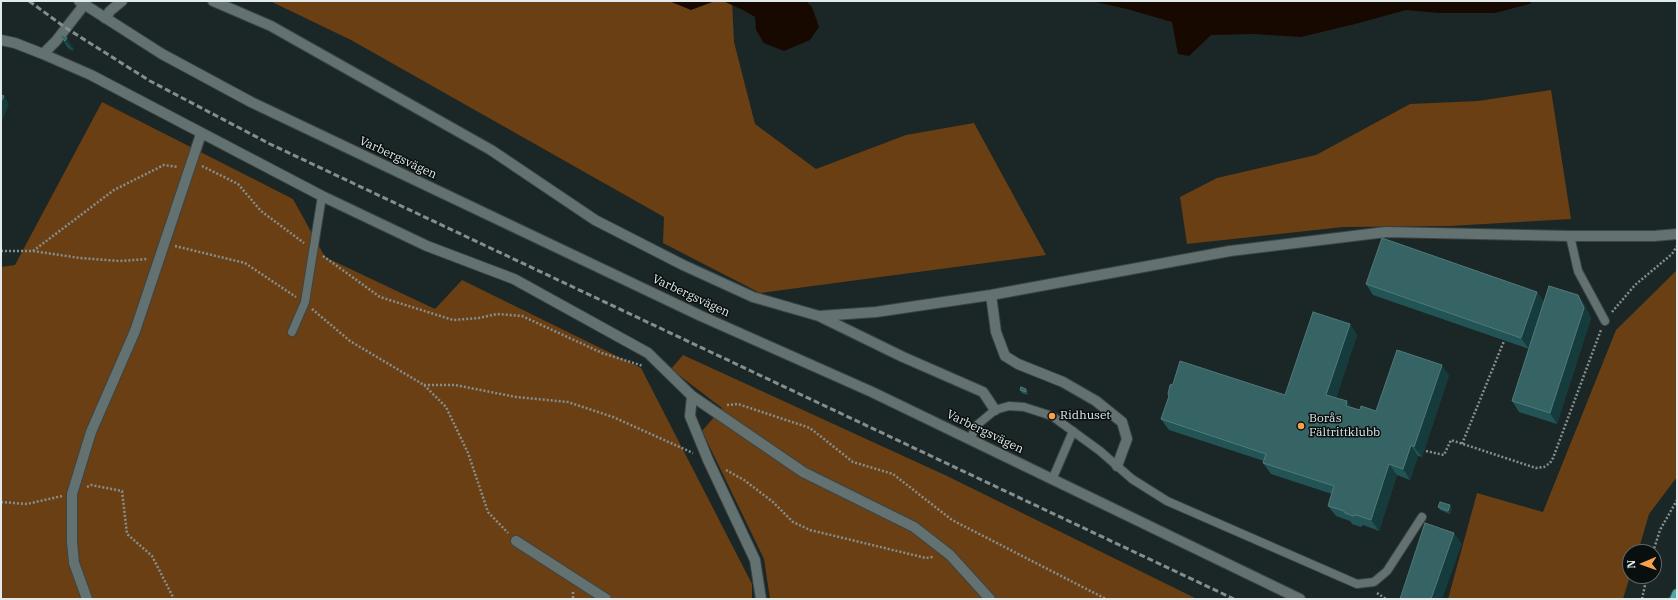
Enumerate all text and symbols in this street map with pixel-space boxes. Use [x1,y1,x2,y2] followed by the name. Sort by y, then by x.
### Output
[357,134,439,182] street label: Varbergsvägen
[650,272,732,320] street label: Varbergsvägen
[944,407,1026,457] street label: Varbergsvägen
[1060,409,1111,423] place label: Ridhuset
[1047,411,1057,421] marker: Ridhuset
[1309,412,1380,440] place label: Borås Fältrittklubb
[1296,421,1306,431] marker: Borås Fältrittklubb
[1622,544,1662,584] north arrow
[1624,560,1638,569] text: N

